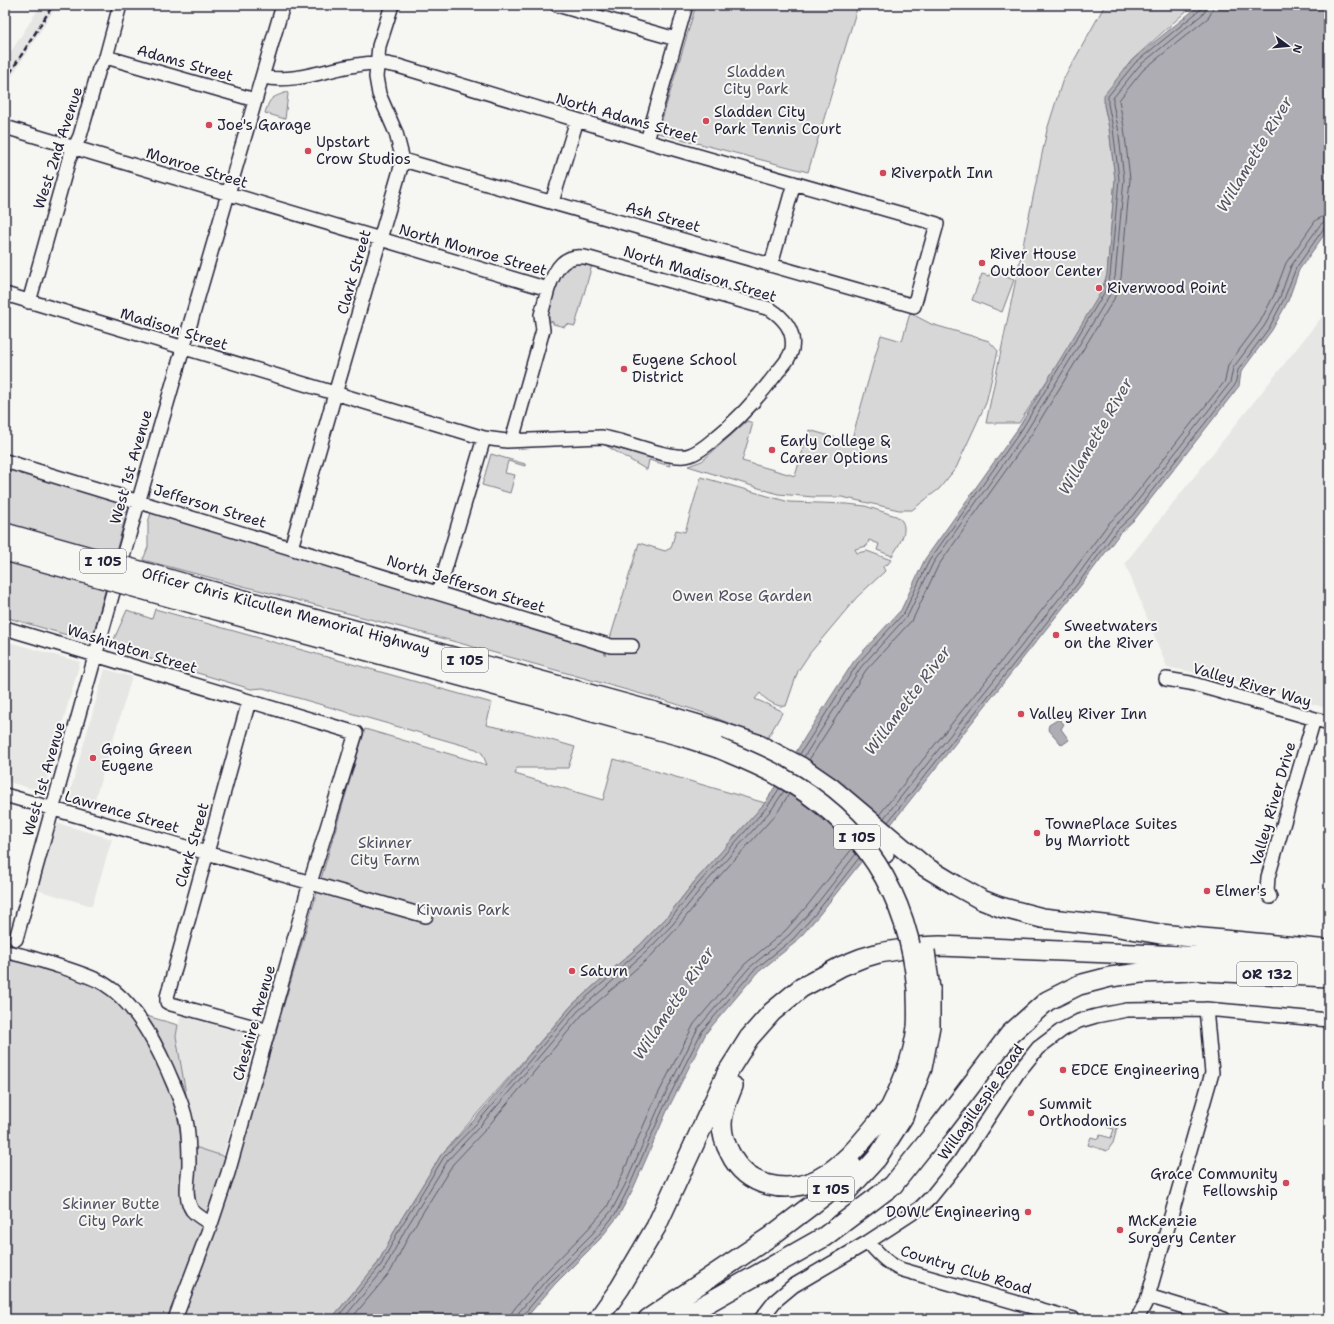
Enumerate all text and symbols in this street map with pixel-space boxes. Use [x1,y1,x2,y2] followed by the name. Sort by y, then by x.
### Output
[1268,26,1308,66] north arrow
[135,40,235,86] street label: Adams Street
[1289,42,1306,55] text: N
[723,62,789,99] park label: Sladden City Park
[29,84,87,212] street label: West 2nd Avenue
[554,88,700,148] street label: North Adams Street
[1212,92,1298,216] water label: Willamette River
[714,102,842,139] place label: Sladden City Park Tennis Court
[217,115,311,135] place label: Joe's Garage
[701,116,711,126] marker: Sladden City Park Tennis Court
[204,120,214,130] marker: Joe's Garage
[316,132,411,169] place label: Upstart Crow Studios
[144,143,250,193] street label: Monroe Street
[303,146,313,156] marker: Upstart Crow Studios
[891,163,993,183] place label: Riverpath Inn
[878,168,888,178] marker: Riverpath Inn
[623,197,703,237] street label: Ash Street
[397,219,549,281] street label: North Monroe Street
[332,227,376,317] street label: Clark Street
[621,241,779,307] street label: North Madison Street
[990,244,1103,281] place label: River House Outdoor Center
[977,258,987,268] marker: River House Outdoor Center
[1107,278,1227,298] place label: Riverwood Point
[1094,283,1104,293] marker: Riverwood Point
[118,303,230,355] street label: Madison Street
[632,350,737,387] place label: Eugene School District
[619,364,629,374] marker: Eugene School District
[1053,374,1138,498] water label: Willamette River
[105,407,157,527] street label: West 1st Avenue
[780,431,891,468] place label: Early College & Career Options
[767,445,777,455] marker: Early College & Career Options
[151,479,269,533] street label: Jefferson Street
[80,549,126,573] road number: I 105
[384,550,548,618] street label: North Jefferson Street
[139,563,433,659] street label: Officer Chris Kilcullen Memorial Highway
[672,586,812,606] park label: Owen Rose Garden
[1064,616,1158,653] place label: Sweetwaters on the River
[64,620,200,678] street label: Washington Street
[1051,630,1061,640] marker: Sweetwaters on the River
[859,641,956,759] water label: Willamette River
[442,648,488,672] road number: I 105
[1190,658,1314,712] street label: Valley River Way
[1029,704,1147,724] place label: Valley River Inn
[1016,709,1026,719] marker: Valley River Inn
[18,719,70,839] street label: West 1st Avenue
[101,739,192,776] place label: Going Green Eugene
[1246,739,1300,869] street label: Valley River Drive
[88,753,98,763] marker: Going Green Eugene
[62,786,182,838] street label: Lawrence Street
[170,800,214,890] street label: Clark Street
[1045,814,1178,851] place label: TownePlace Suites by Marriott
[834,825,880,849] road number: I 105
[1032,828,1042,838] marker: TownePlace Suites by Marriott
[350,833,420,870] park label: Skinner City Farm
[1215,881,1267,901] place label: Elmer's
[1202,886,1212,896] marker: Elmer's
[416,900,510,920] park label: Kiwanis Park
[628,943,719,1064] water label: Willamette River
[580,961,628,981] place label: Saturn
[1237,962,1297,986] road number: OR 132
[228,963,280,1083] street label: Cheshire Avenue
[567,966,577,976] marker: Saturn
[933,1039,1029,1164] street label: Willagillespie Road
[1071,1060,1199,1080] place label: EDCE Engineering
[1058,1065,1068,1075] marker: EDCE Engineering
[1039,1094,1127,1131] place label: Summit Orthodonics
[1026,1108,1036,1118] marker: Summit Orthodonics
[1150,1164,1278,1201] place label: Grace Community Fellowship
[808,1177,854,1201] road number: I 105
[1281,1178,1291,1188] marker: Grace Community Fellowship
[62,1194,160,1231] park label: Skinner Butte City Park
[886,1202,1020,1222] place label: DOWL Engineering
[1023,1207,1033,1217] marker: DOWL Engineering
[1128,1211,1236,1248] place label: McKenzie Surgery Center
[1115,1225,1125,1235] marker: McKenzie Surgery Center
[898,1241,1034,1300] street label: Country Club Road

